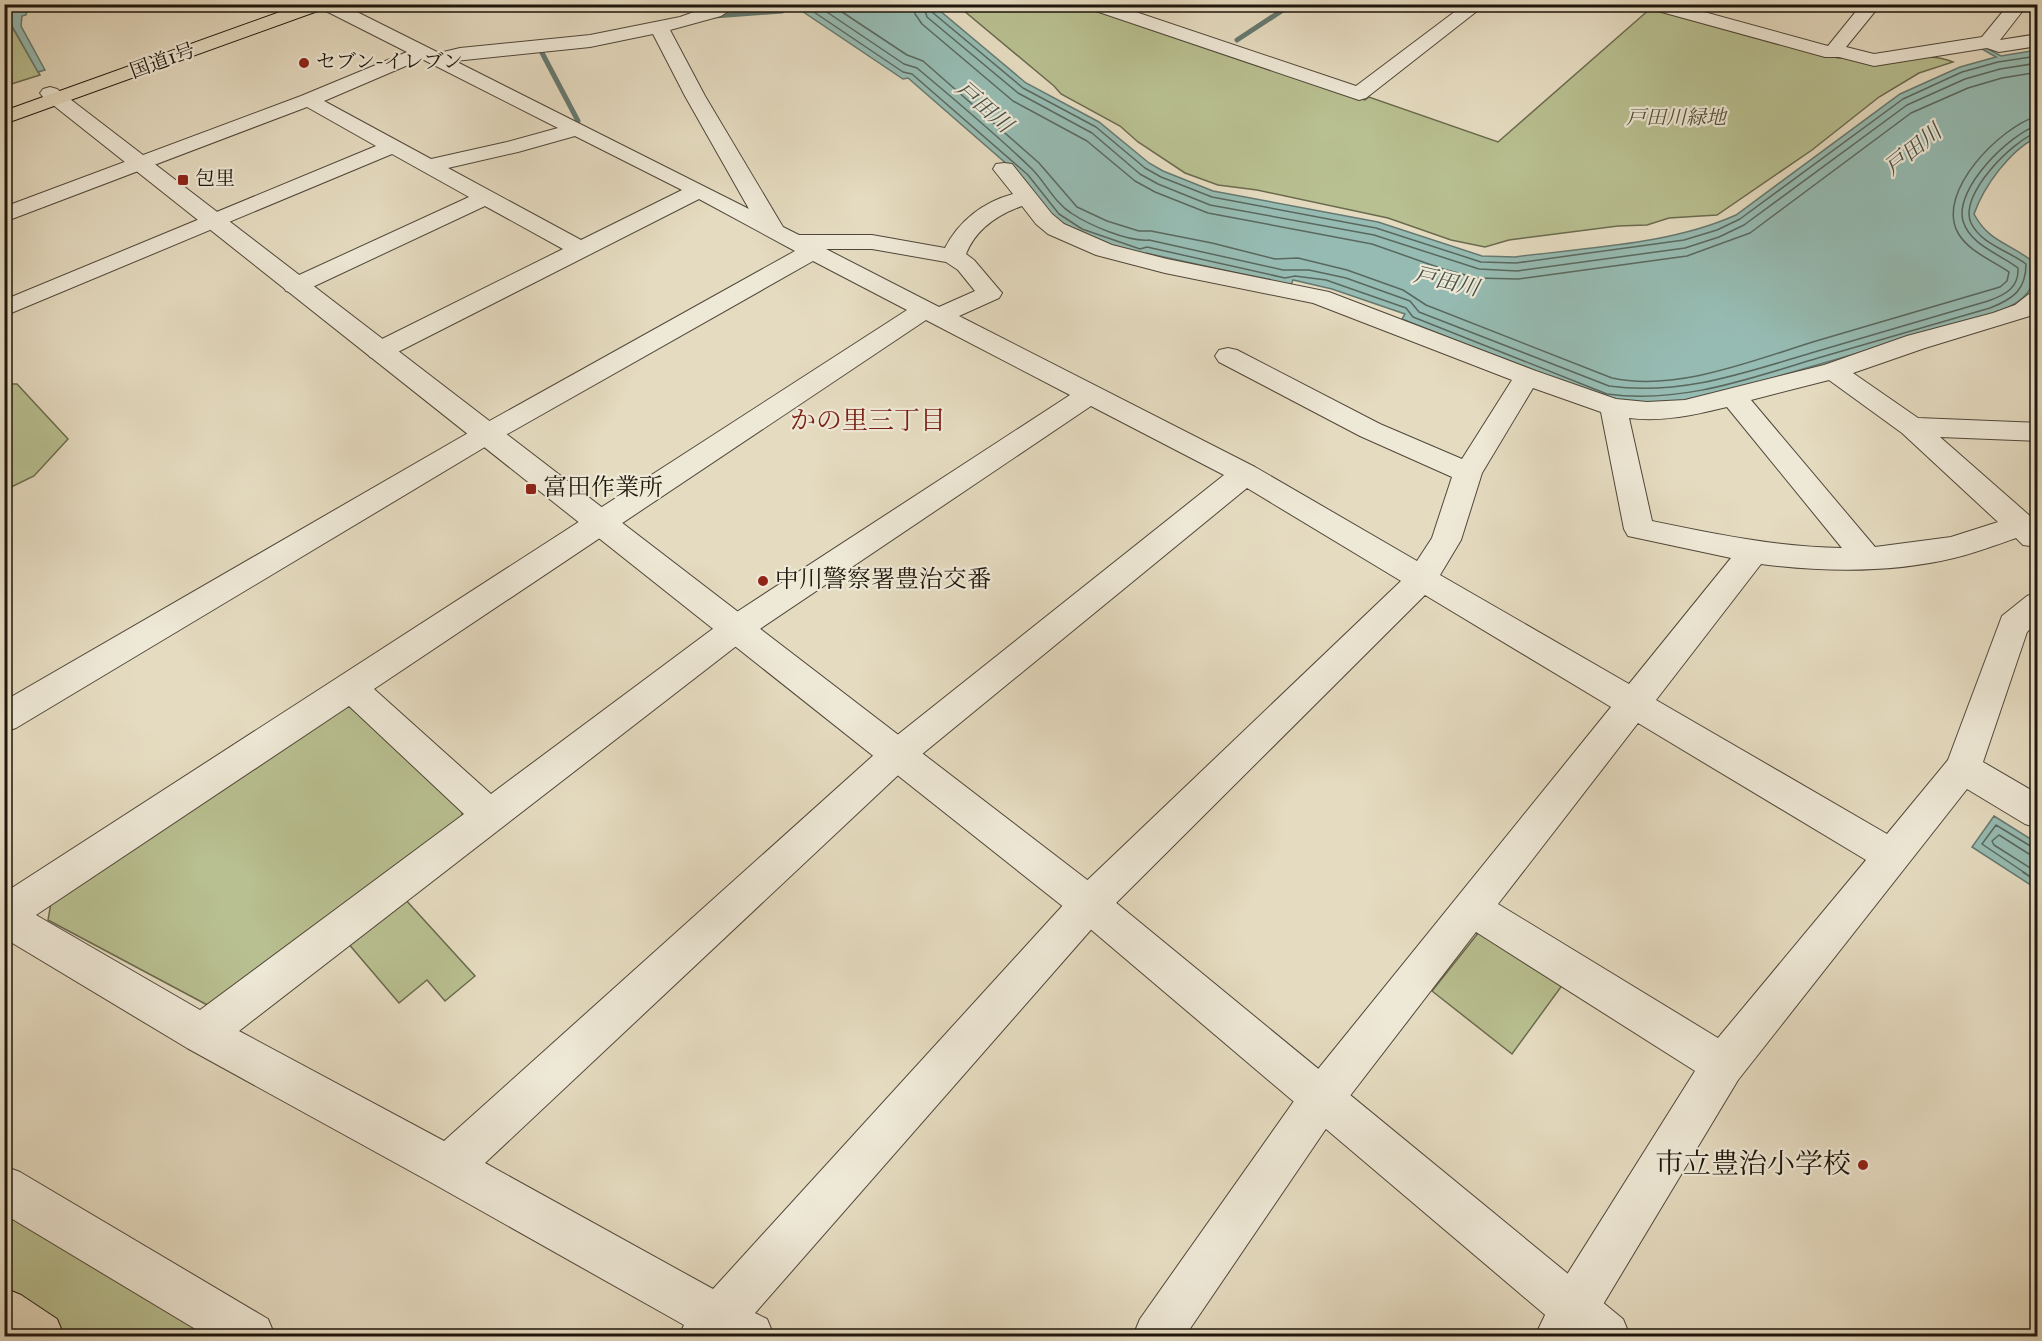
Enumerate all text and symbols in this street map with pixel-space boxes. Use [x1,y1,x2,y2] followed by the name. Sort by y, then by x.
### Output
[126,37,200,87] street label: 国道1号
[316,49,463,77] place label: セブン-イレブン
[297,56,311,70] marker: セブン-イレブン
[948,75,1020,143] water label: 戸田川
[1626,105,1728,133] park label: 戸田川緑地
[1879,117,1951,184] water label: 戸田川
[195,166,235,194] place label: 包里
[176,173,190,187] marker: 包里
[1410,260,1484,306] water label: 戸田川
[790,404,946,440] district label: かの里三丁目
[543,472,663,506] place label: 富田作業所
[524,482,538,496] marker: 富田作業所
[775,564,991,598] place label: 中川警察署豊治交番
[756,574,770,588] marker: 中川警察署豊治交番
[1655,1146,1851,1185] place label: 市立豊治小学校
[1856,1158,1870,1172] marker: 市立豊治小学校

